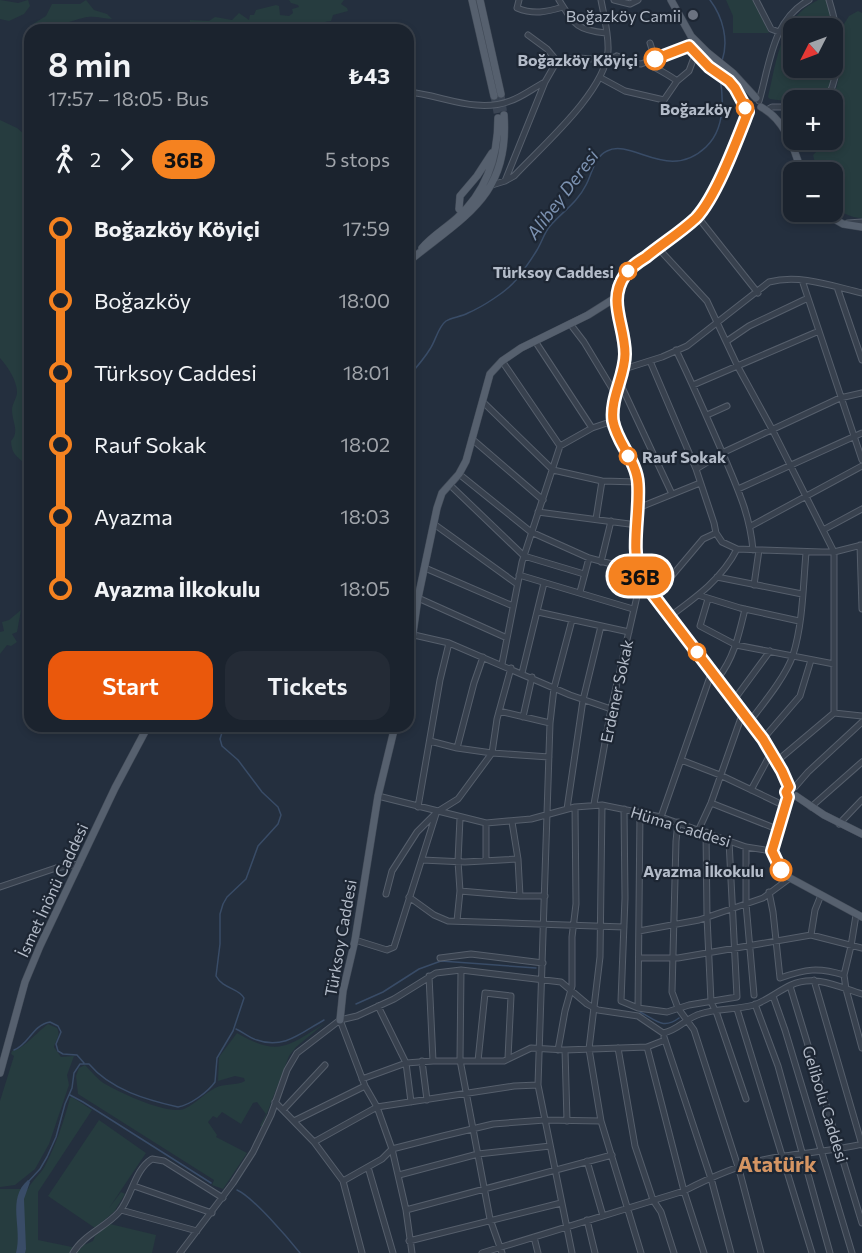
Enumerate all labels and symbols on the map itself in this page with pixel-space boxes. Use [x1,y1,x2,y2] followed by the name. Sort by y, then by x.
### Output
[566,6,681,25] place label: Boğazköy Camii
[686,8,700,22] marker: Boğazköy Camii
[783,18,843,78] north arrow
[644,48,666,70] marker: Boğazköy Köyiçi
[517,50,638,69] place label: Boğazköy Köyiçi
[660,99,732,118] place label: Boğazköy
[736,99,754,117] marker: Boğazköy
[521,144,604,244] water label: Alibey Deresi
[493,262,614,281] place label: Türksoy Caddesi
[619,262,637,280] marker: Türksoy Caddesi
[619,447,637,465] marker: Rauf Sokak
[642,447,727,466] place label: Rauf Sokak
[606,556,674,596] line badge: 36B
[596,637,636,744] street label: Erdener Sokak
[688,643,706,661] unlabelled marker
[629,802,733,850] street label: Hüma Caddesi
[13,820,91,960] street label: İsmet İnönü Caddesi
[770,859,792,881] marker: Ayazma İlkokulu
[643,861,764,880] place label: Ayazma İlkokulu
[320,878,360,998] street label: Türksoy Caddesi
[799,1043,853,1165] street label: Gelibolu Caddesi
[737,1150,817,1177] district label: Atatürk

